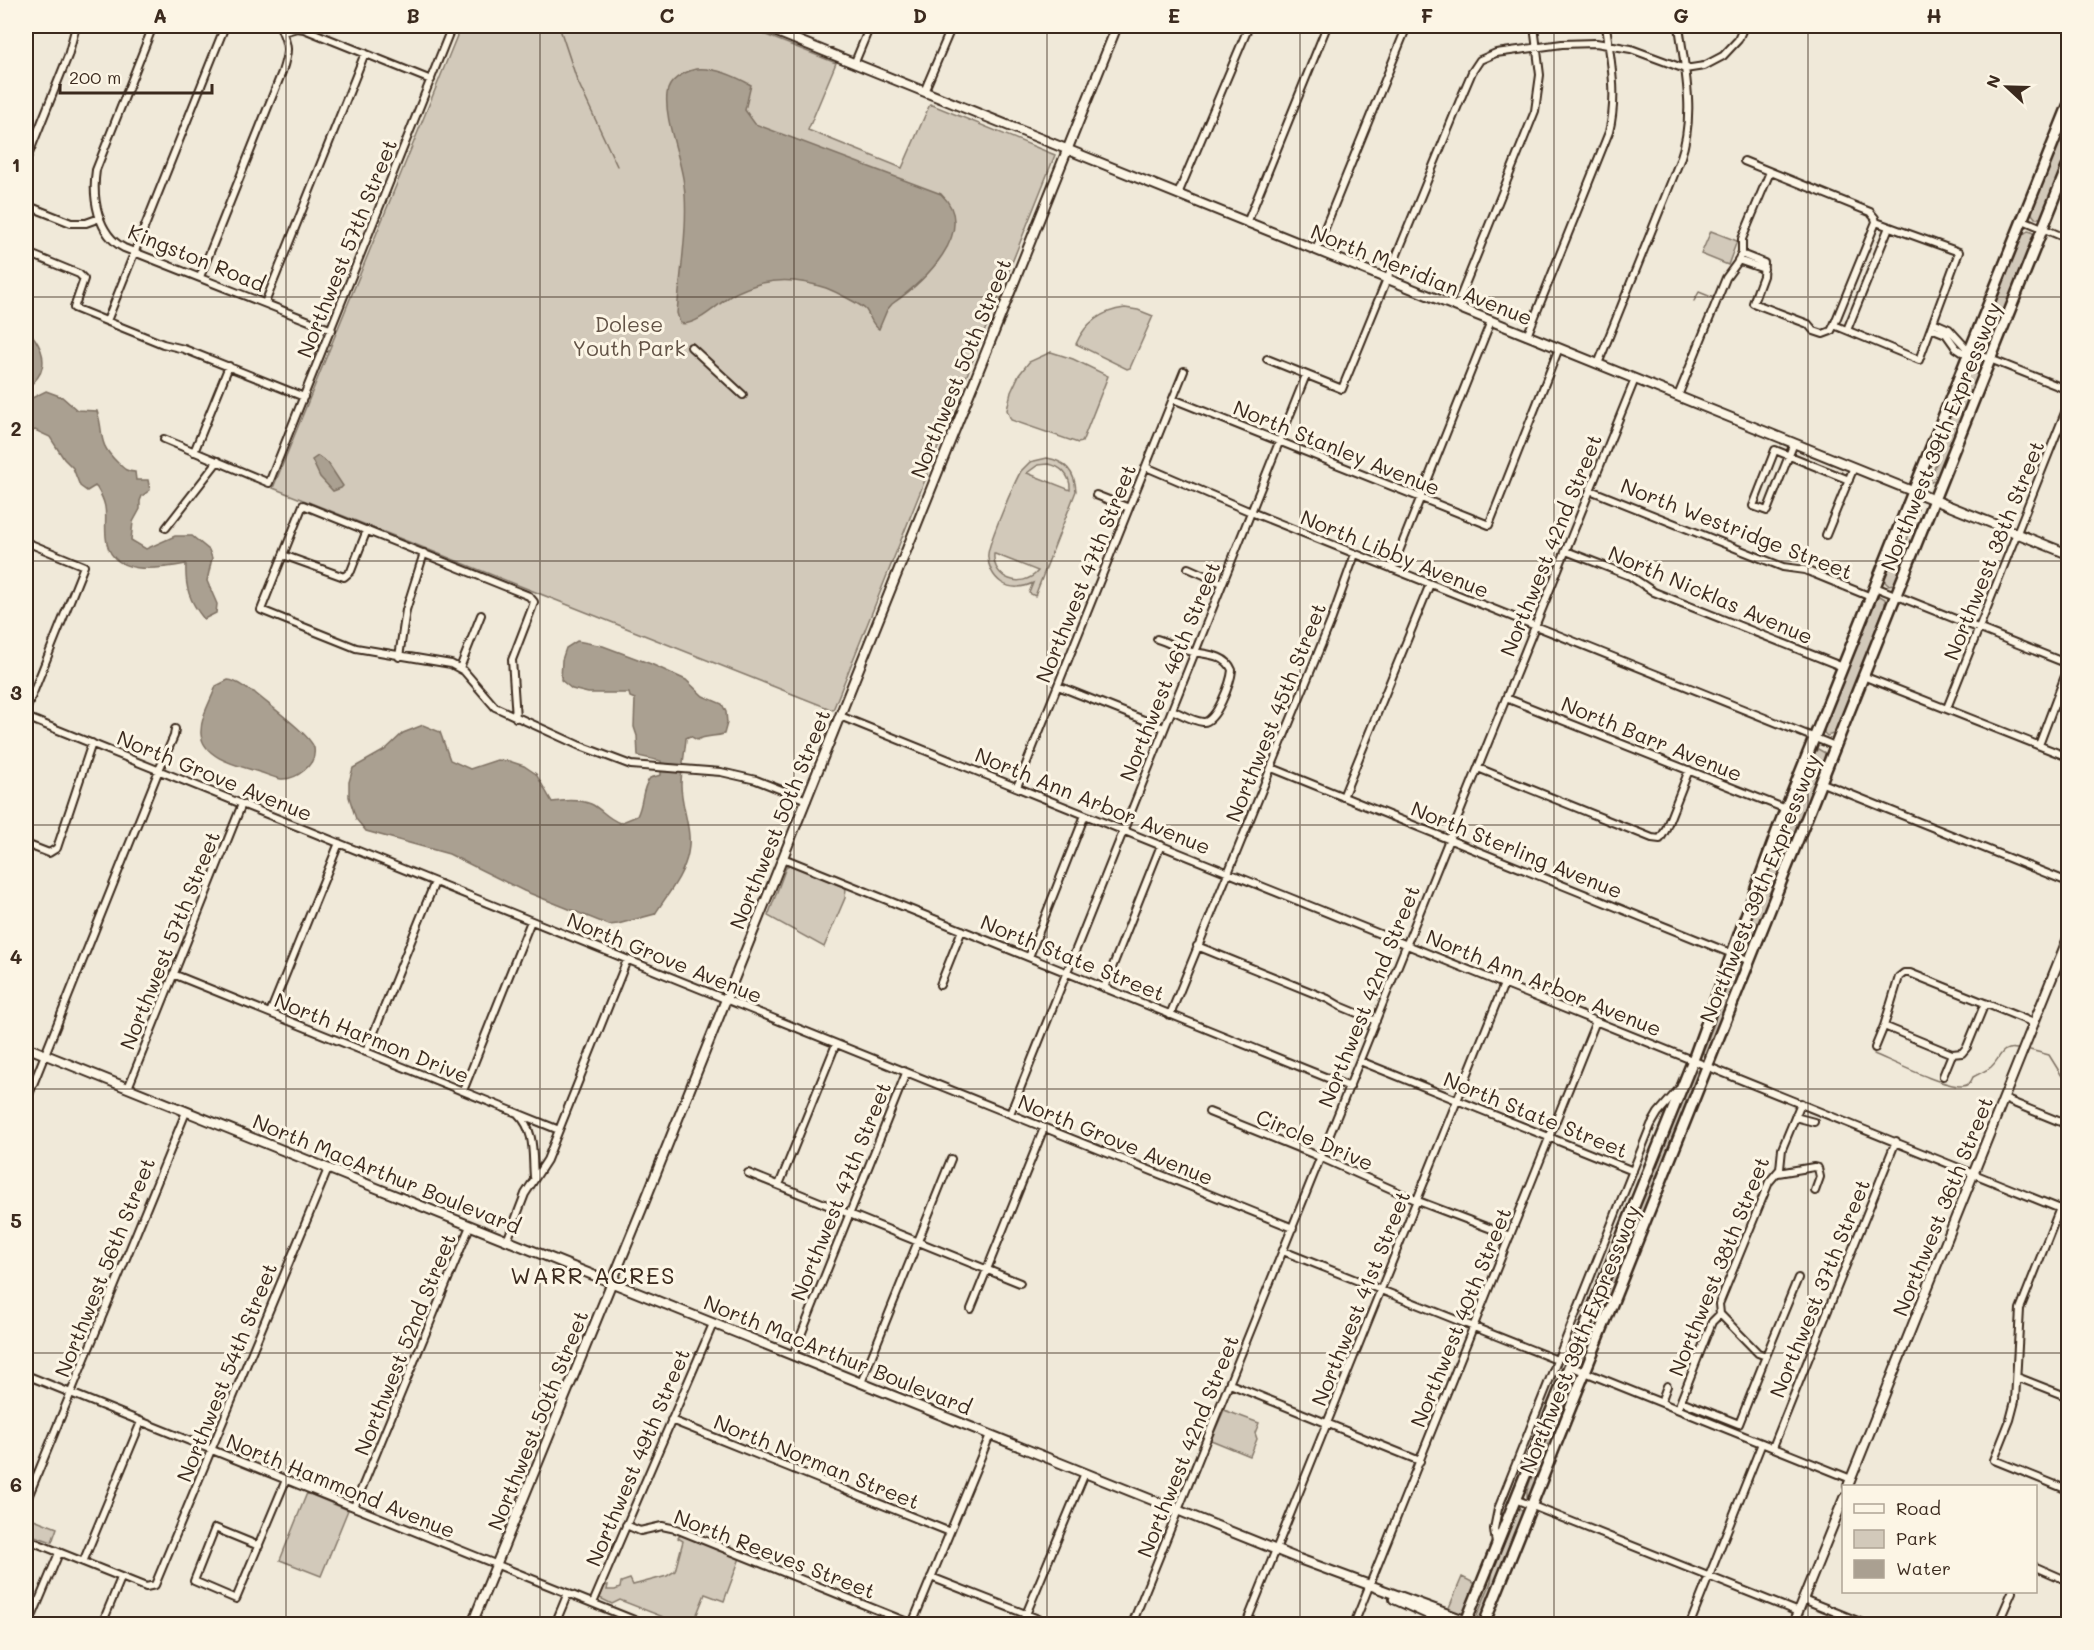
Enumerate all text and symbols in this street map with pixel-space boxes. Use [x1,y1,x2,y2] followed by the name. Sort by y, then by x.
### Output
[153,2,167,28] text: A
[406,2,420,28] text: B
[660,2,675,28] text: C
[913,2,927,28] text: D
[1168,2,1180,28] text: E
[1421,2,1434,28] text: F
[1673,2,1689,28] text: G
[1926,2,1942,28] text: H
[60,57,212,95] scale bar
[1977,57,2037,117] north arrow
[69,65,121,89] text: 200 m
[1981,72,2005,91] text: N
[290,135,402,361] street label: Northwest 57th Street
[12,151,20,177] text: 1
[124,217,270,297] street label: Kingston Road
[1307,217,1537,331] street label: North Meridian Avenue
[903,254,1017,482] street label: Northwest 50th Street
[1874,298,2006,574] street label: Northwest 39th Expressway
[572,310,686,361] park label: Dolese Youth Park
[1230,393,1444,501] street label: North Stanley Avenue
[10,415,22,441] text: 2
[1493,430,1607,660] street label: Northwest 42nd Street
[1937,436,2049,664] street label: Northwest 38th Street
[1029,460,1141,686] street label: Northwest 47th Street
[1617,471,1857,585] street label: North Westridge Street
[1297,503,1493,603] street label: North Libby Avenue
[1605,539,1817,649] street label: North Nicklas Avenue
[1113,557,1225,785] street label: Northwest 46th Street
[1219,598,1331,826] street label: Northwest 45th Street
[10,679,22,705] text: 3
[1558,689,1746,787] street label: North Barr Avenue
[722,705,836,933] street label: Northwest 50th Street
[113,723,317,827] street label: North Grove Avenue
[971,740,1215,860] street label: North Ann Arbor Avenue
[1693,750,1825,1026] street label: Northwest 39th Expressway
[1407,794,1627,904] street label: North Sterling Avenue
[113,827,225,1053] street label: Northwest 57th Street
[1311,881,1425,1111] street label: Northwest 42nd Street
[563,905,767,1009] street label: North Grove Avenue
[977,908,1169,1006] street label: North State Street
[1422,922,1666,1042] street label: North Ann Arbor Avenue
[10,943,23,969] text: 4
[271,986,473,1088] street label: North Harmon Drive
[1440,1065,1632,1163] street label: North State Street
[784,1078,896,1304] street label: Northwest 47th Street
[1014,1087,1218,1191] street label: North Grove Avenue
[1886,1092,1998,1320] street label: Northwest 36th Street
[1252,1102,1378,1176] street label: Circle Drive
[249,1107,525,1239] street label: North MacArthur Boulevard
[1662,1152,1774,1380] street label: Northwest 38th Street
[48,1153,160,1381] street label: Northwest 56th Street
[1763,1175,1875,1401] street label: Northwest 37th Street
[1304,1186,1416,1410] street label: Northwest 41st Street
[1513,1201,1645,1477] street label: Northwest 39th Expressway
[1403,1203,1517,1431] street label: Northwest 40th Street
[10,1207,22,1233] text: 5
[347,1229,461,1459] street label: Northwest 52nd Street
[170,1258,282,1486] street label: Northwest 54th Street
[510,1259,676,1290] district label: WARR ACRES
[700,1288,976,1420] street label: North MacArthur Boulevard
[480,1306,594,1534] street label: Northwest 50th Street
[1130,1331,1244,1561] street label: Northwest 42nd Street
[579,1344,695,1570] street label: Northwest 49th Street
[710,1407,924,1515] street label: North Norman Street
[223,1427,459,1543] street label: North Hammond Avenue
[10,1471,22,1497] text: 6
[1842,1485,2037,1593] legend
[1896,1496,1941,1520] text: Road
[670,1502,880,1604] street label: North Reeves Street
[1896,1526,1937,1550] text: Park
[1896,1556,1951,1580] text: Water

